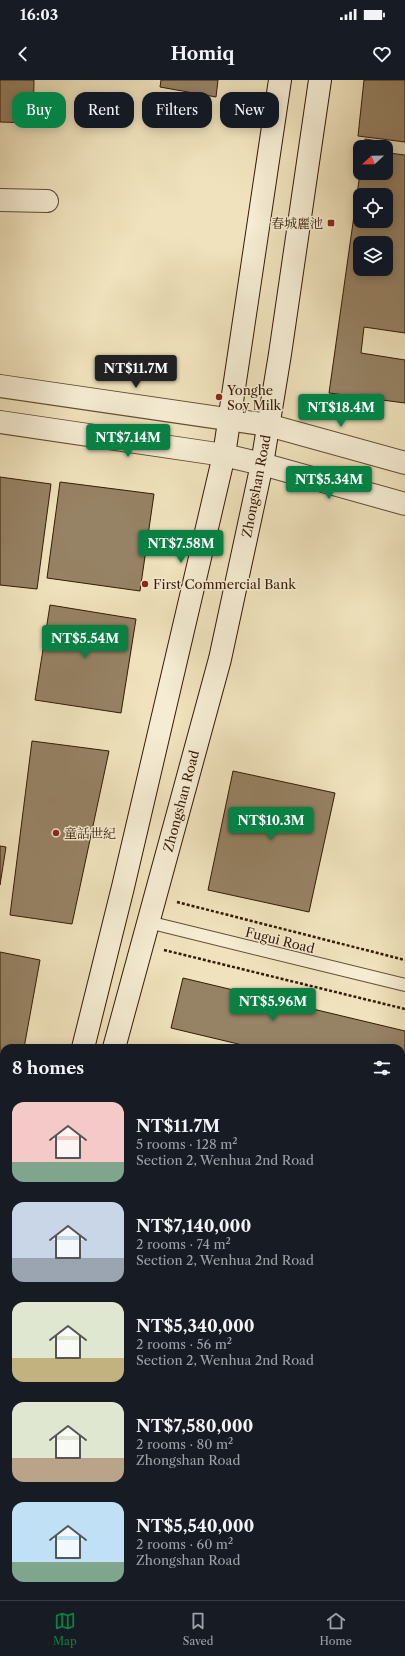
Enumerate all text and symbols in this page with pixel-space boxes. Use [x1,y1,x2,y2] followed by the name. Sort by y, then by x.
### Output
[20,5,58,24] text: 16:03
[12,43,34,65] icon: back
[171,43,234,65] text: Homiq
[371,43,393,65] icon: heart
[12,92,66,128] chip: Buy
[74,92,134,128] chip: Rent
[142,92,212,128] chip: Filters
[220,92,279,128] chip: New
[353,140,393,180] north arrow
[353,140,393,276] map controls
[353,188,393,228] button: locate
[271,215,323,231] place label: 春城麗池
[326,218,336,228] marker: 春城麗池
[353,236,393,276] button: layers
[95,355,177,389] pin: NT$11.7M
[104,360,168,376] text: NT$11.7M
[226,382,282,413] place label: Yonghe Soy Milk
[214,392,224,402] marker: Yonghe Soy Milk
[300,394,382,428] pin: NT$18.4M
[307,399,375,415] text: NT$18.4M
[87,424,169,458] pin: NT$7.14M
[95,429,161,445] text: NT$7.14M
[238,433,274,539] street label: Zhongshan Road
[288,466,370,500] pin: NT$5.34M
[295,471,363,487] text: NT$5.34M
[140,530,222,564] pin: NT$7.58M
[147,535,215,551] text: NT$7.58M
[153,576,296,592] place label: First Commercial Bank
[140,579,150,589] marker: First Commercial Bank
[44,625,126,659] pin: NT$5.54M
[51,630,119,646] text: NT$5.54M
[160,748,202,853] street label: Zhongshan Road
[230,807,312,841] pin: NT$10.3M
[237,812,305,828] text: NT$10.3M
[64,825,116,841] place label: 童話世紀
[51,828,61,838] marker: 童話世紀
[244,924,316,956] street label: Fugui Road
[232,988,314,1022] pin: NT$5.96M
[239,993,307,1009] text: NT$5.96M
[371,1057,393,1079] icon: filters
[12,1058,84,1078] text: 8 homes
[136,1116,220,1136] text: NT$11.7M
[44,1118,92,1166] icon: home
[136,1136,238,1152] text: 5 rooms · 128 m²
[136,1152,314,1168] text: Section 2, Wenhua 2nd Road
[136,1216,251,1236] text: NT$7,140,000
[44,1218,92,1266] icon: home
[136,1236,231,1252] text: 2 rooms · 74 m²
[136,1252,314,1268] text: Section 2, Wenhua 2nd Road
[136,1316,255,1336] text: NT$5,340,000
[44,1318,92,1366] icon: home
[136,1336,232,1352] text: 2 rooms · 56 m²
[136,1352,314,1368] text: Section 2, Wenhua 2nd Road
[136,1416,253,1436] text: NT$7,580,000
[44,1418,92,1466] icon: home
[136,1436,233,1452] text: 2 rooms · 80 m²
[136,1452,240,1468] text: Zhongshan Road
[136,1516,254,1536] text: NT$5,540,000
[44,1518,92,1566] icon: home
[136,1536,233,1552] text: 2 rooms · 60 m²
[136,1552,240,1568] text: Zhongshan Road
[53,1610,77,1648] tab: Map
[183,1610,213,1648] tab: Saved
[320,1610,352,1648] tab: Home

